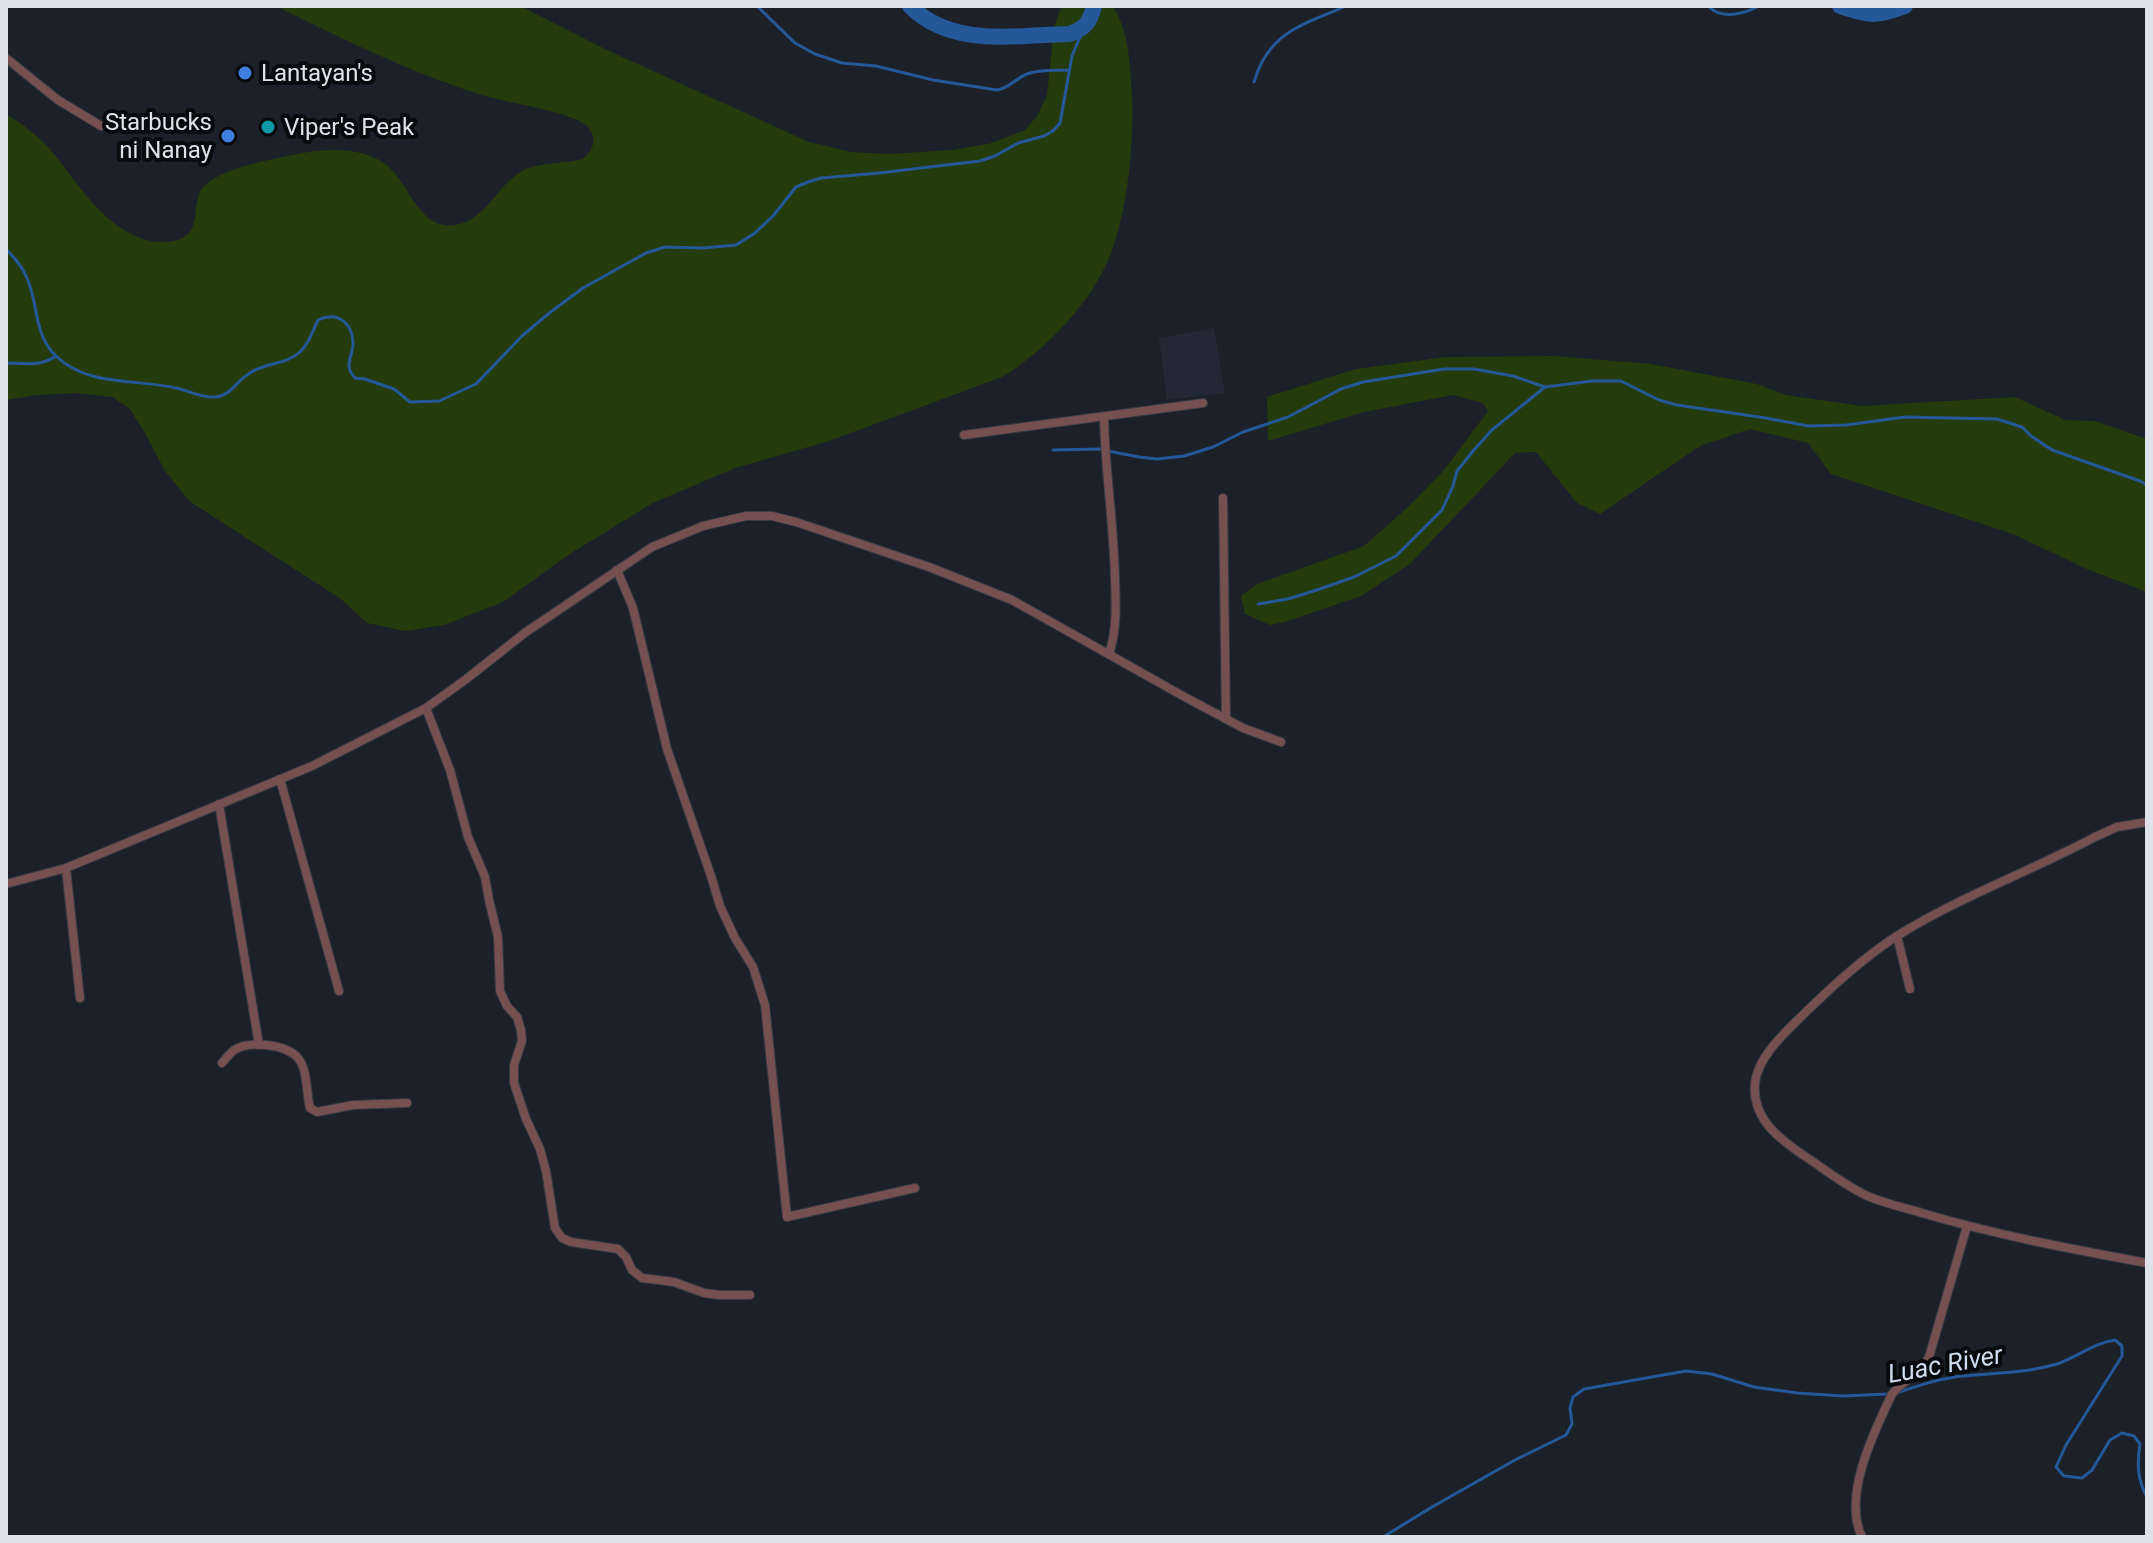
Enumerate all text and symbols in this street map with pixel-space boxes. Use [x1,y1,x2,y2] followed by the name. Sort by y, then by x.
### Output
[261,59,373,87] place label: Lantayan's
[236,64,254,82] marker: Lantayan's
[105,108,213,164] place label: Starbucks ni Nanay
[284,113,415,141] place label: Viper's Peak
[259,118,277,136] marker: Viper's Peak
[219,127,237,145] marker: Starbucks ni Nanay
[1885,1339,2006,1389] water label: Luac River

